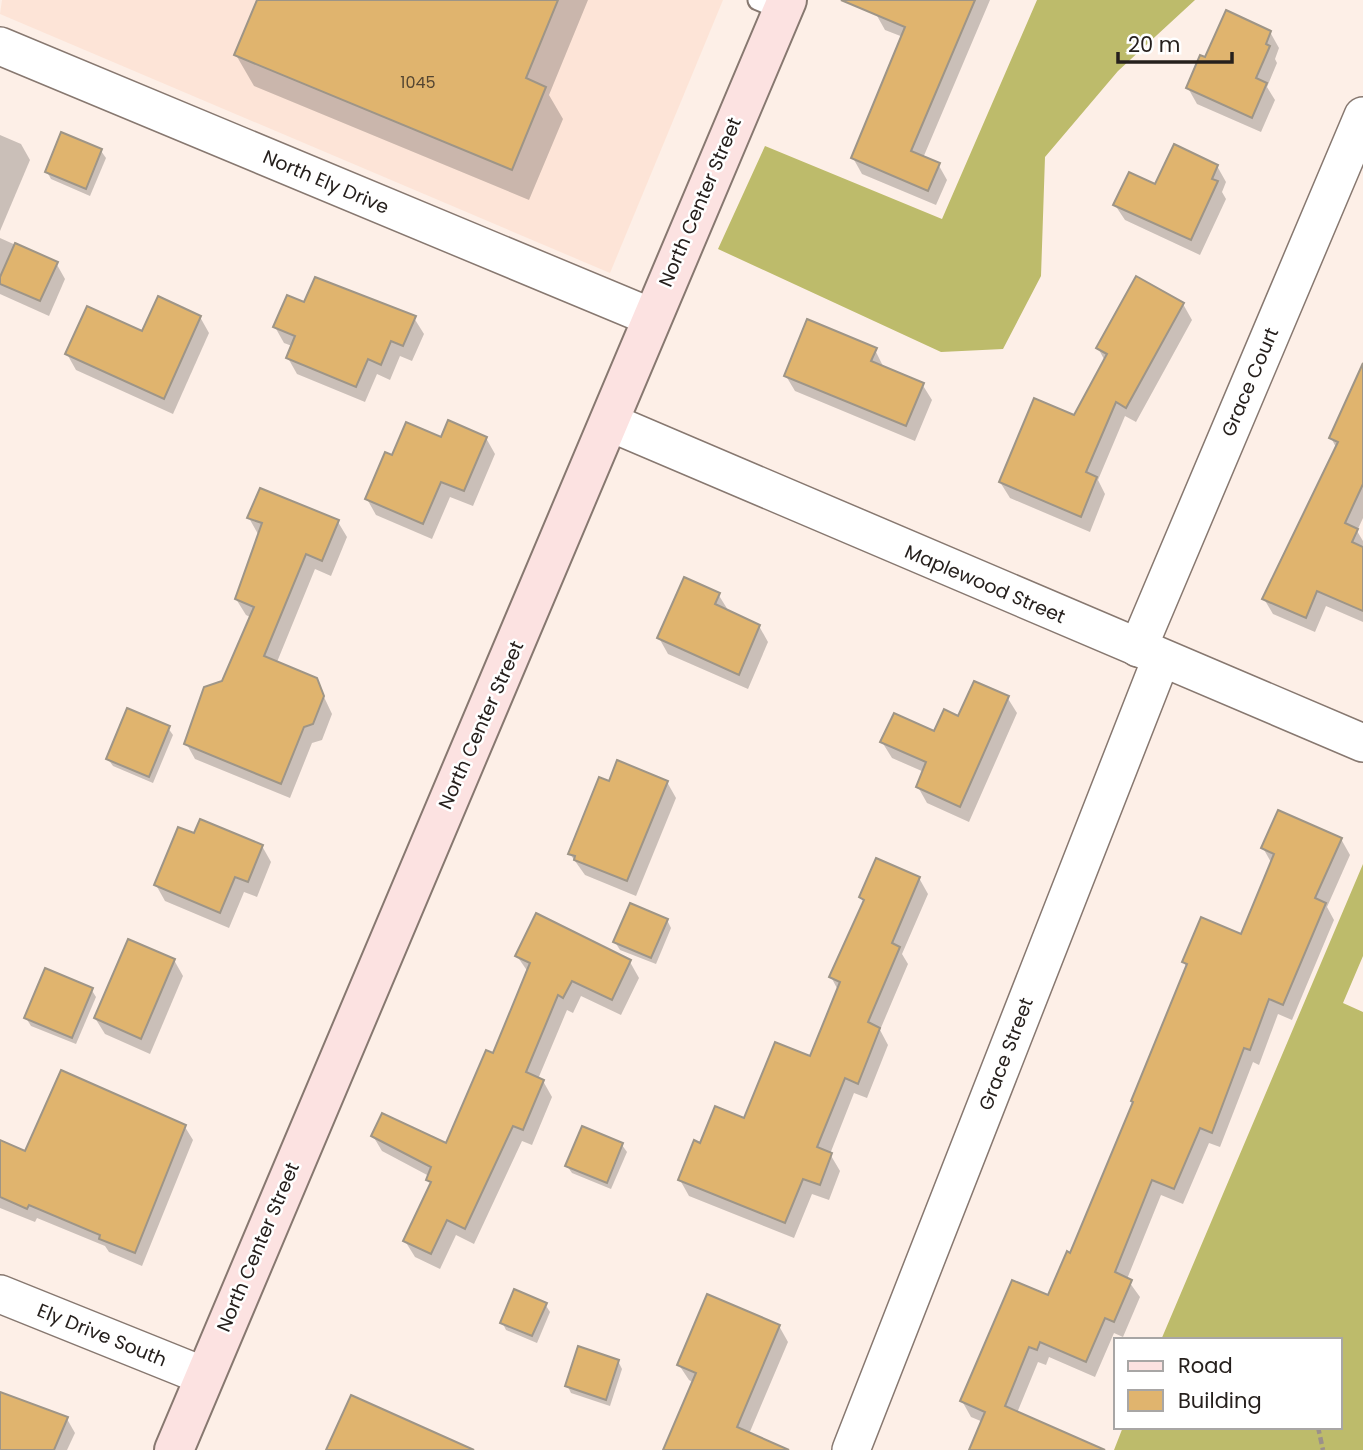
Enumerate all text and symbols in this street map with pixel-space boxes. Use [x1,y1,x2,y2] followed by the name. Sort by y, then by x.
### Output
[1118,21,1232,65] scale bar
[1128,30,1181,59] text: 20 m
[400,71,436,94] house number: 1045
[652,113,748,291] street label: North Center Street
[259,143,393,221] street label: North Ely Drive
[1215,323,1285,441] street label: Grace Court
[901,538,1069,630] street label: Maplewood Street
[432,636,530,814] street label: North Center Street
[972,994,1040,1114] street label: Grace Street
[210,1158,306,1336] street label: North Center Street
[33,1297,171,1373] street label: Ely Drive South
[1114,1338,1342,1429] legend
[1178,1351,1233,1380] text: Road
[1178,1386,1262,1415] text: Building

